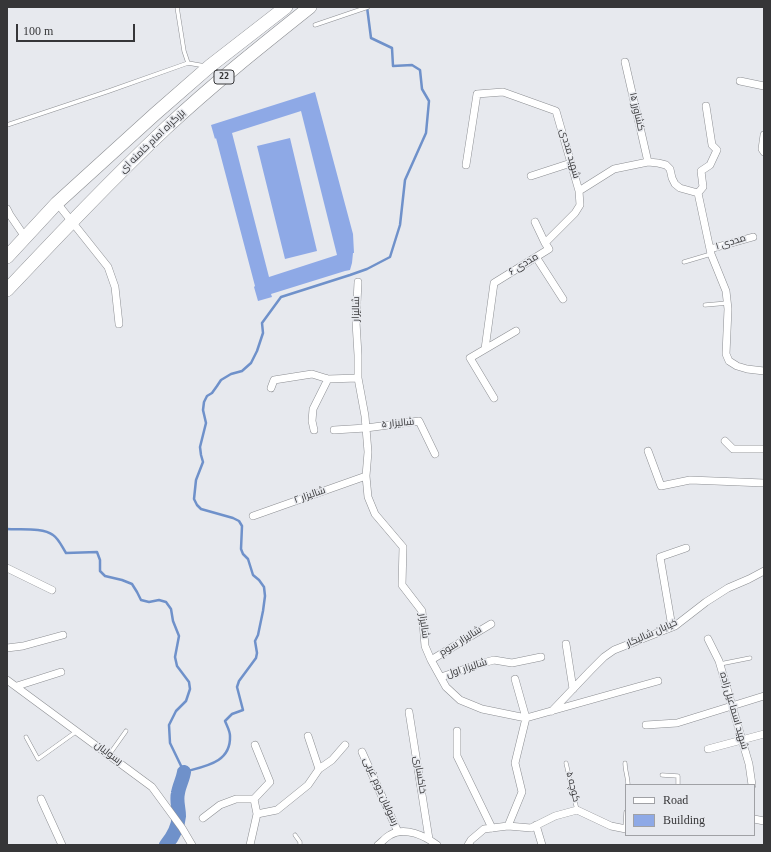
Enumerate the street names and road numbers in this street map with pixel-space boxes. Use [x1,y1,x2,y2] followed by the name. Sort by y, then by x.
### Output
[214,70,234,84] road number: 22
[626,92,646,132] street label: کشاورز ۱۵
[118,108,188,176] street label: بزرگراه امام خامنه ای
[556,128,582,180] street label: شهید مددی
[714,233,748,253] street label: مددی ۱
[507,251,541,279] street label: مددی ۶
[351,296,363,322] street label: شالیزار
[381,417,415,431] street label: شالیزار ۵
[293,485,327,507] street label: شالیزار ۲
[415,613,431,639] street label: شالیزار
[624,617,680,651] street label: خیابان شالیکار
[438,624,484,660] street label: شالیزار سوم
[445,657,489,681] street label: شالیزار اول
[716,671,750,751] street label: شهید اسماعیل زاده
[92,740,124,768] street label: رسولیان
[410,755,428,795] street label: خاکساری
[360,756,400,828] street label: رسولیان دوم غربی
[562,770,582,804] street label: کوچه ۵

